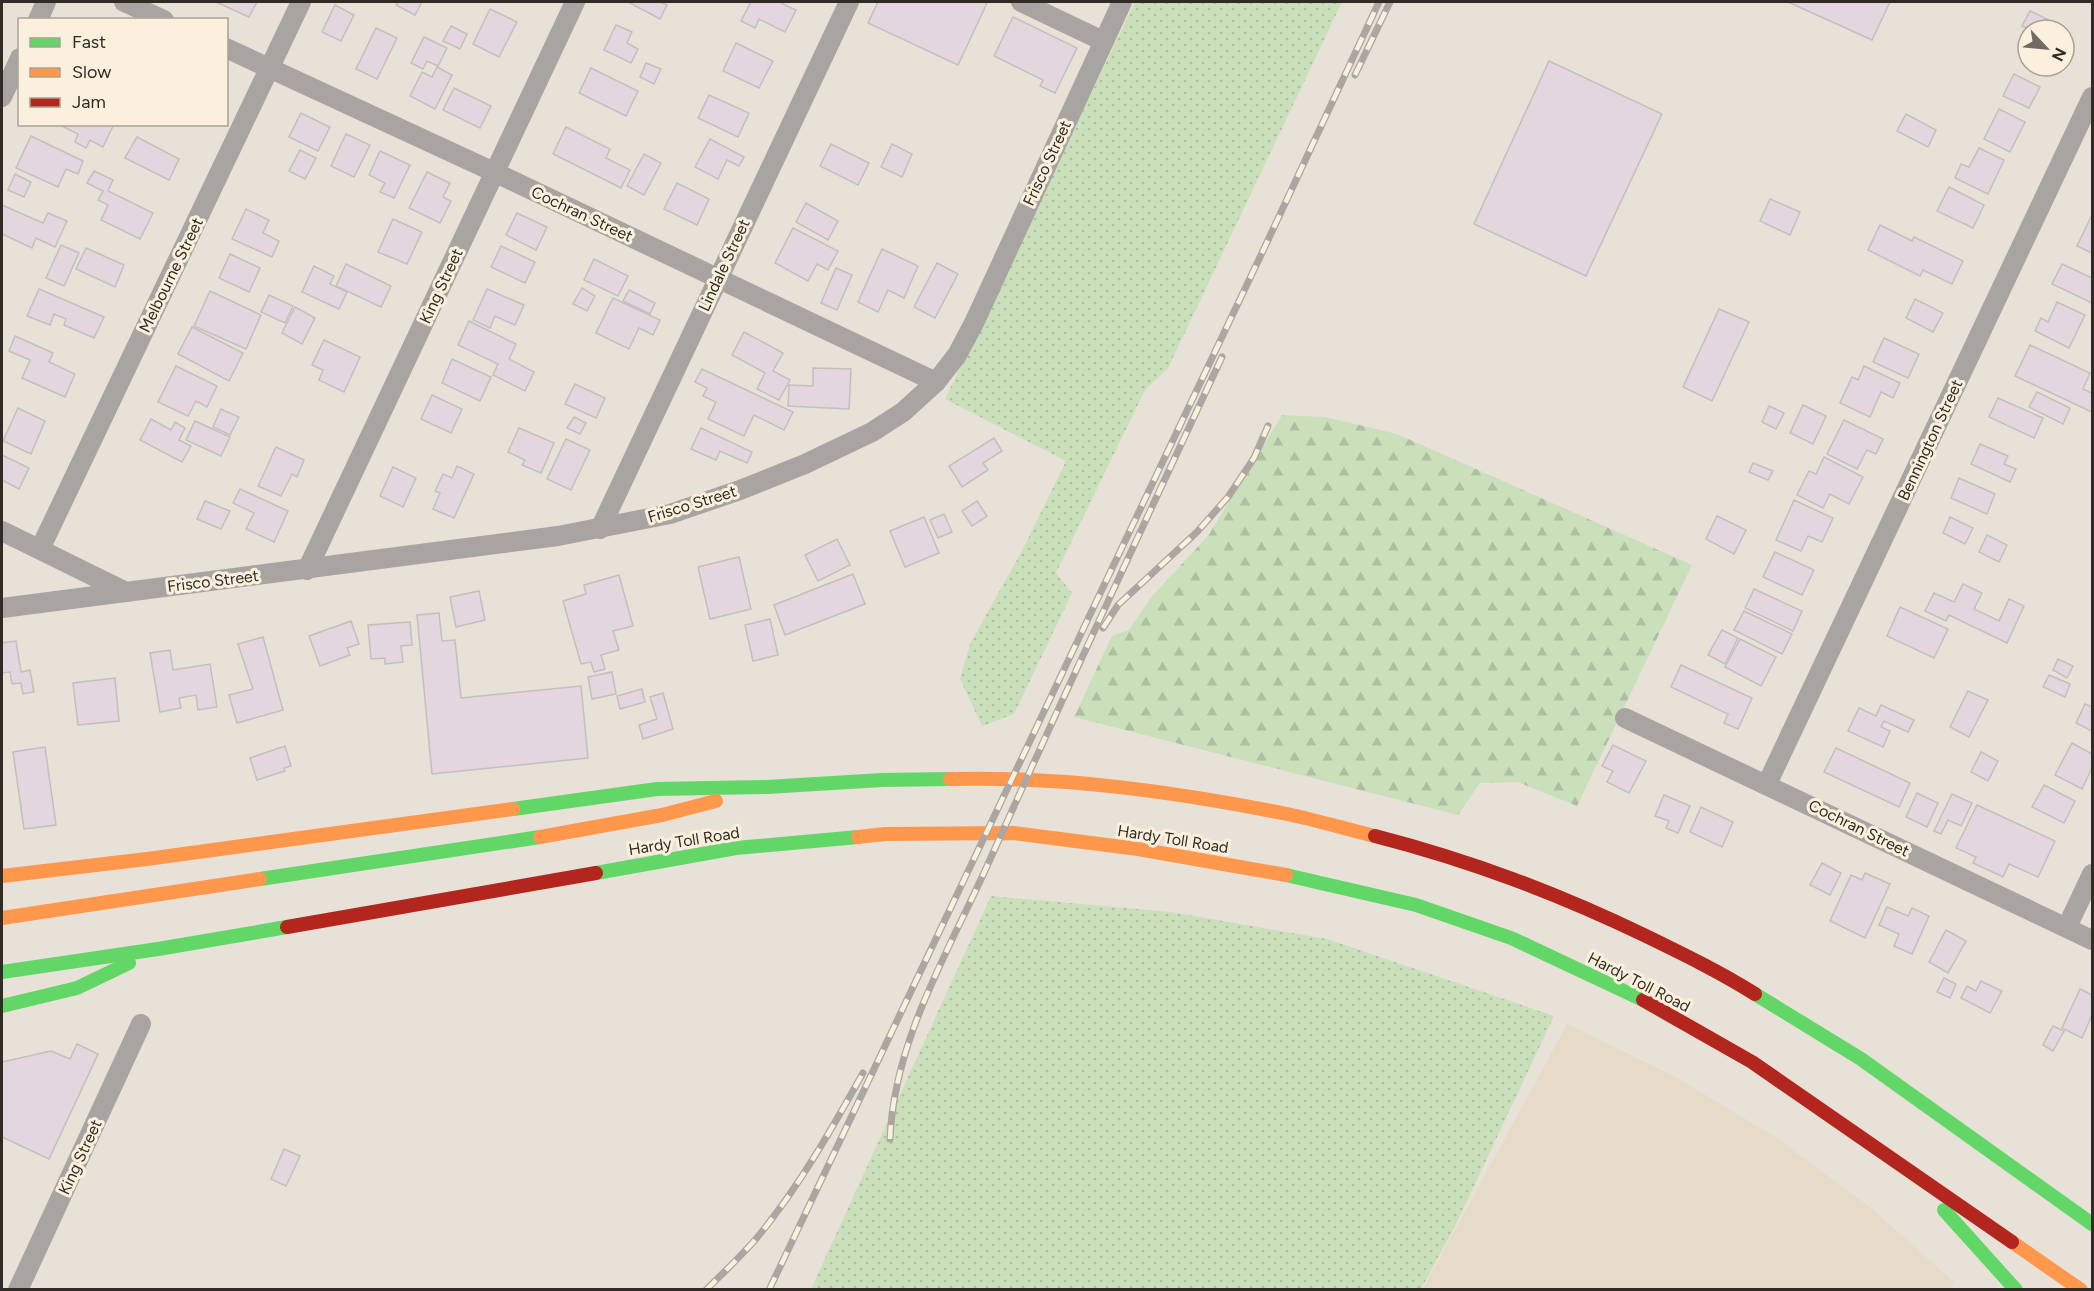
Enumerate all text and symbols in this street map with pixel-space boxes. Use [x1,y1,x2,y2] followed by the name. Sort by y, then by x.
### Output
[18,18,228,126] legend
[2016,18,2076,78] north arrow
[72,31,106,53] text: Fast
[2048,45,2070,64] text: N
[72,61,111,83] text: Slow
[72,91,106,113] text: Jam
[1019,117,1075,209] street label: Frisco Street
[528,182,636,246] street label: Cochran Street
[135,215,207,335] street label: Melbourne Street
[694,216,754,314] street label: Lindale Street
[415,245,467,327] street label: King Street
[1894,376,1966,504] street label: Bennington Street
[645,481,739,527] street label: Frisco Street
[166,566,260,596] street label: Frisco Street
[1806,795,1912,861] street label: Cochran Street
[1116,821,1230,857] street label: Hardy Toll Road
[627,823,741,859] street label: Hardy Toll Road
[1585,948,1693,1016] street label: Hardy Toll Road
[54,1116,106,1198] street label: King Street

